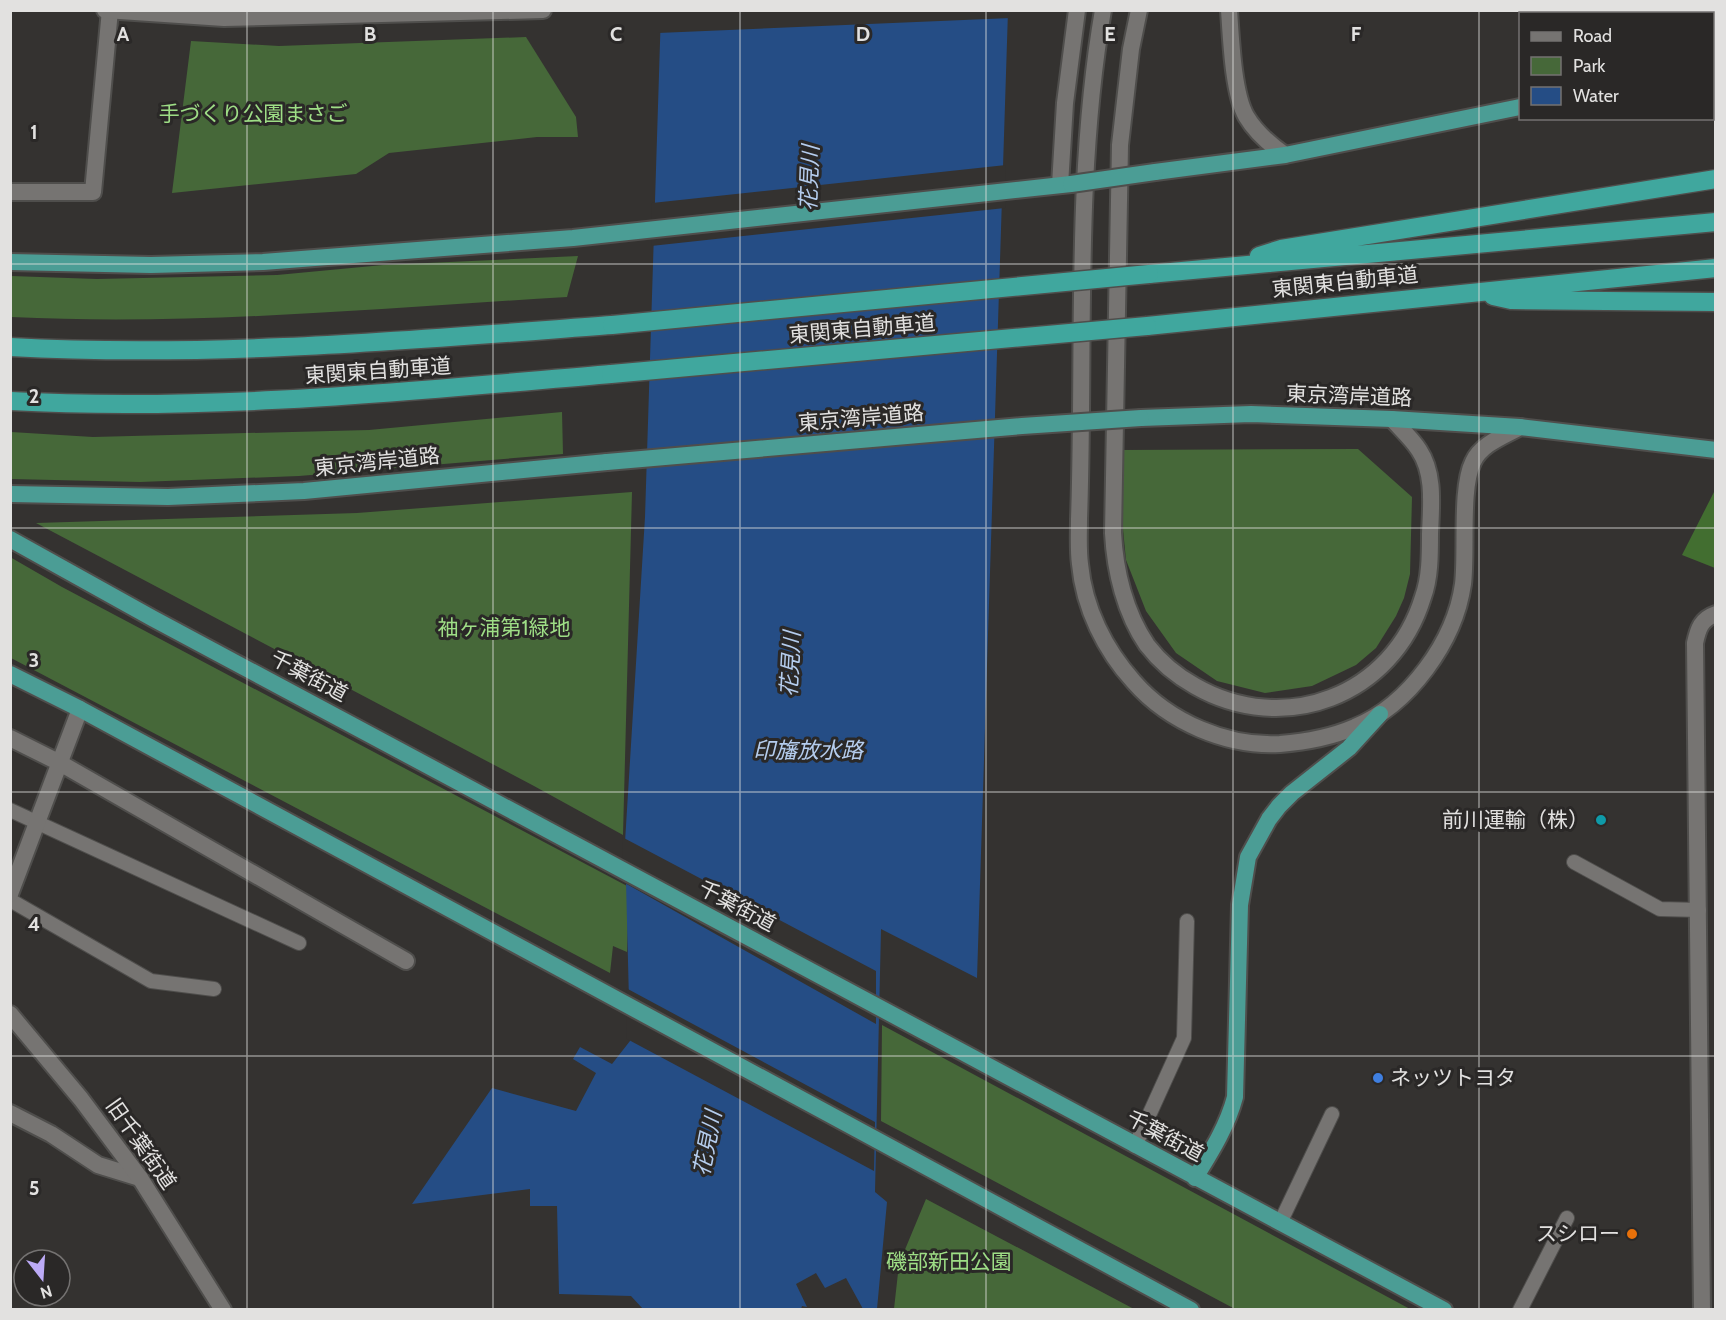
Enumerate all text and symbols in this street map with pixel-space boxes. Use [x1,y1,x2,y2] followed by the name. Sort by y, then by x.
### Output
[1519,12,1714,120] legend
[117,22,130,46] text: A
[364,22,376,46] text: B
[610,22,622,46] text: C
[856,22,870,46] text: D
[1104,22,1116,46] text: E
[1351,22,1362,46] text: F
[1573,25,1612,47] text: Road
[1573,55,1606,77] text: Park
[1573,85,1619,107] text: Water
[159,101,348,126] park label: 手づくり公園まさご
[30,120,38,144] text: 1
[795,143,824,211] water label: 花見川
[1271,261,1419,302] street label: 東関東自動車道
[788,310,936,347] street label: 東関東自動車道
[304,353,452,388] street label: 東関東自動車道
[1286,381,1412,410] street label: 東京湾岸道路
[29,384,39,408] text: 2
[797,400,925,435] street label: 東京湾岸道路
[313,442,441,481] street label: 東京湾岸道路
[438,615,570,640] park label: 袖ヶ浦第1緑地
[775,628,806,698] water label: 花見川
[266,645,352,706] street label: 千葉街道
[29,648,39,672] text: 3
[753,737,865,764] water label: 印旛放水路
[1442,807,1589,832] place label: 前川運輸（株）
[1594,813,1608,827] marker: 前川運輸（株）
[694,875,780,936] street label: 千葉街道
[28,912,40,936] text: 4
[1390,1065,1516,1090] place label: ネッツトヨタ
[1371,1071,1385,1085] marker: ネッツトヨタ
[101,1094,182,1194] street label: 旧千葉街道
[1122,1105,1208,1166] street label: 千葉街道
[688,1106,727,1178] water label: 花見川
[29,1176,39,1200] text: 5
[1536,1221,1620,1246] place label: スシロー
[1625,1227,1639,1241] marker: スシロー
[12,1248,72,1308] north arrow
[886,1249,1012,1274] park label: 磯部新田公園
[38,1281,54,1303] text: N

